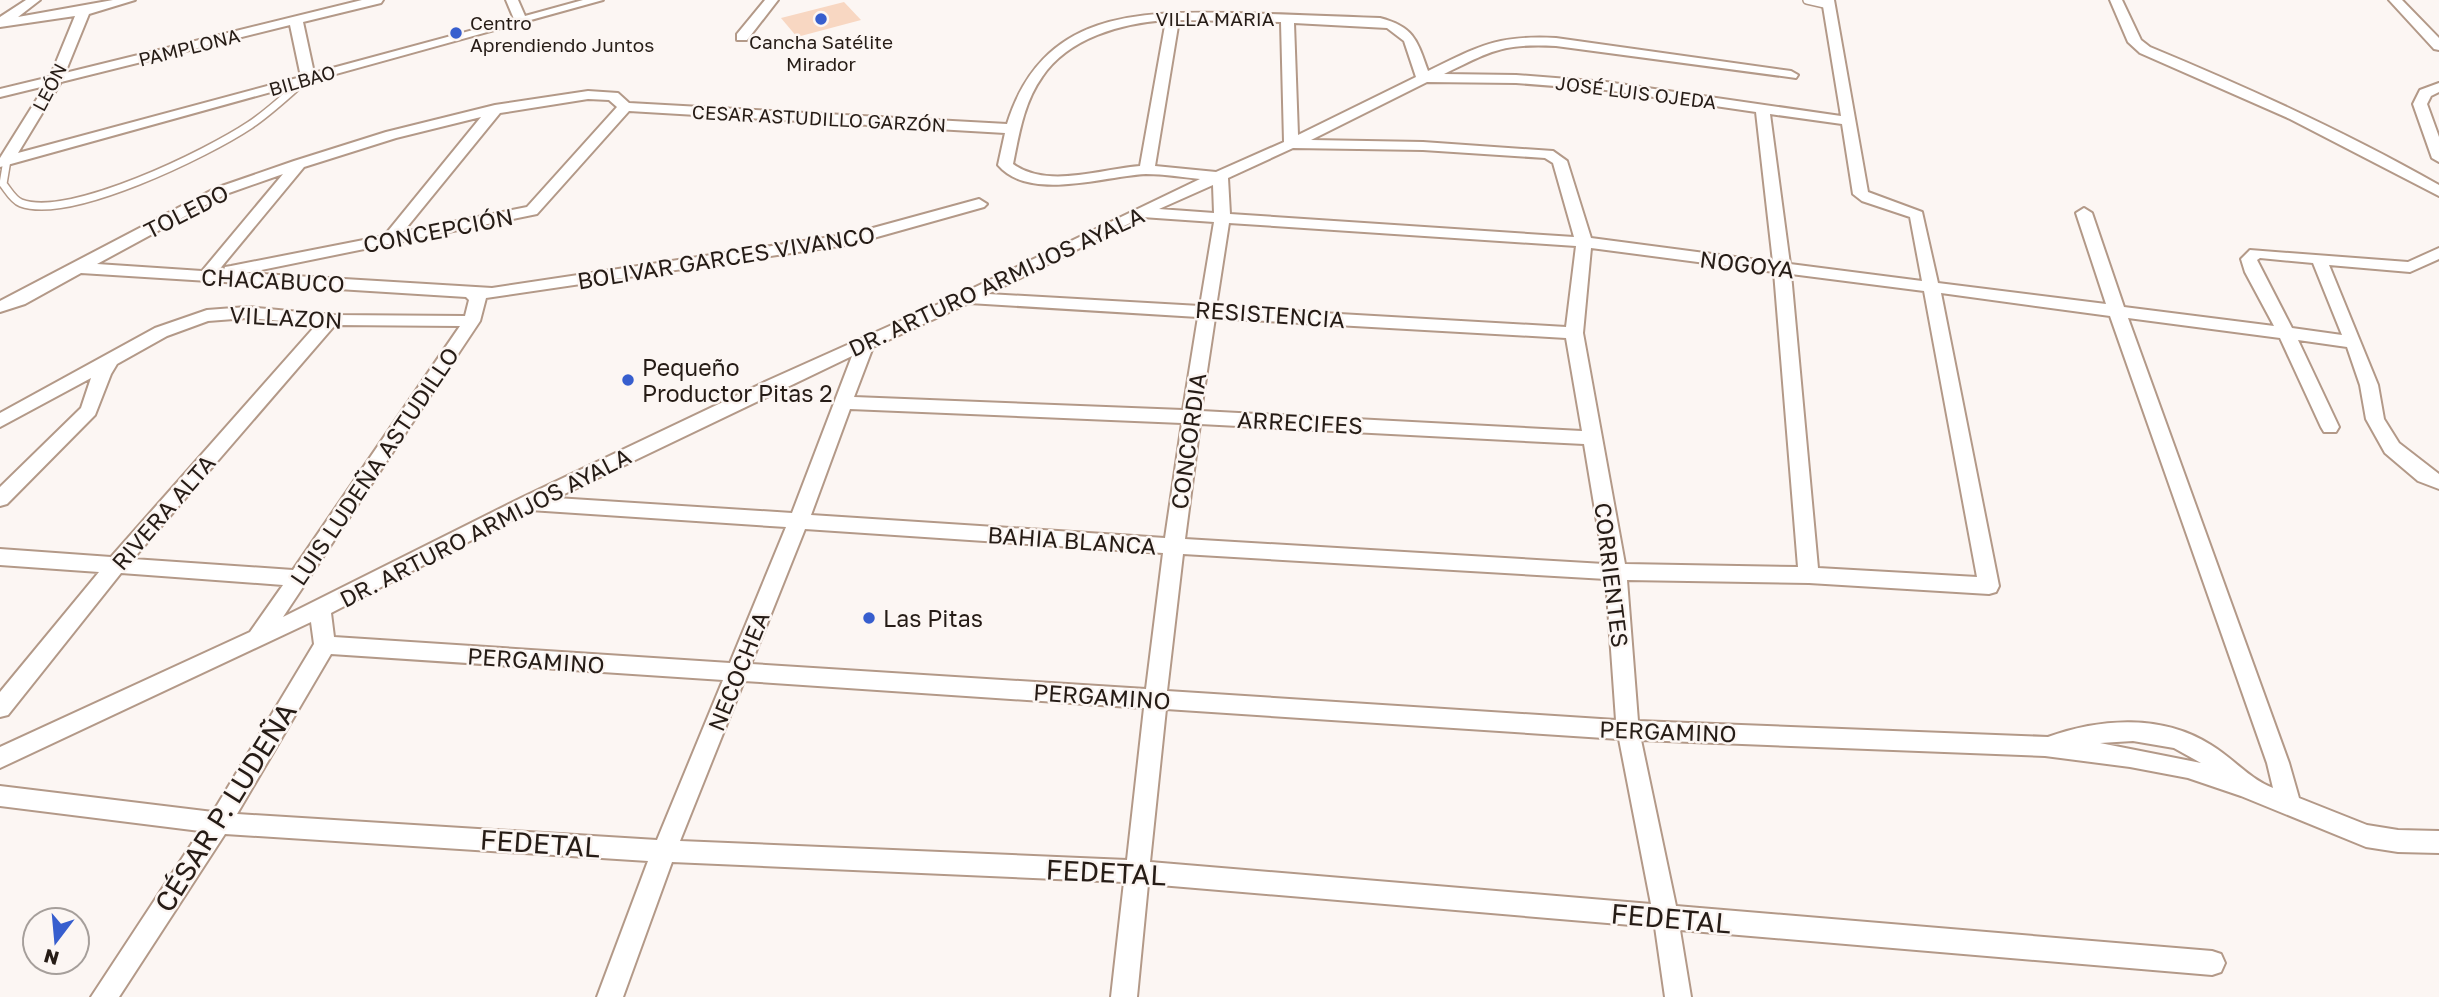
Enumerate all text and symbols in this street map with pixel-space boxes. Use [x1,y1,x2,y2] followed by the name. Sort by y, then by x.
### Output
[1155,7,1275,30] street label: VILLA MARIA
[470,11,654,56] place label: Centro Aprendiendo Juntos
[813,11,829,27] marker: Cancha Satélite Mirador
[136,23,242,71] street label: PAMPLONA
[448,25,464,41] marker: Centro Aprendiendo Juntos
[749,30,893,75] place label: Cancha Satélite Mirador
[27,59,71,115] street label: LEÓN
[266,60,338,100] street label: BILBAO
[1554,71,1718,113] street label: JOSÉ LUIS OJEDA
[691,100,947,136] street label: CESAR ASTUDILLO GARZÓN
[139,178,233,244] street label: TOLEDO
[844,200,1148,362] street label: DR. ARTURO ARMIJOS AYALA
[361,202,515,258] street label: CONCEPCIÓN
[575,220,877,294] street label: BOLIVAR GARCES VIVANCO
[1698,244,1796,284] street label: NOGOYA
[201,262,345,298] street label: CHACABUCO
[1194,295,1346,333] street label: RESISTENCIA
[229,300,343,334] street label: VILLAZON
[284,342,464,590] street label: LUIS LUDEÑA ASTUDILLO
[642,353,833,407] place label: Pequeño Productor Pitas 2
[1165,371,1211,511] street label: CONCORDIA
[620,372,636,388] marker: Pequeño Productor Pitas 2
[1236,405,1364,439] street label: ARRECIFES
[335,441,635,613] street label: DR. ARTURO ARMIJOS AYALA
[105,449,221,575] street label: RIVERA ALTA
[1589,501,1635,649] street label: CORRIENTES
[987,520,1157,560] street label: BAHIA BLANCA
[883,604,983,632] place label: Las Pitas
[701,607,775,735] street label: NECOCHEA
[861,610,877,626] marker: Las Pitas
[466,641,606,679] street label: PERGAMINO
[1032,677,1172,715] street label: PERGAMINO
[147,696,303,918] street label: CÉSAR P. LUDEÑA
[1599,715,1737,747] street label: PERGAMINO
[479,822,601,864] street label: FEDETAL
[1045,852,1167,892] street label: FEDETAL
[1610,896,1733,940] street label: FEDETAL
[21,906,91,976] north arrow
[41,945,61,971] text: N

